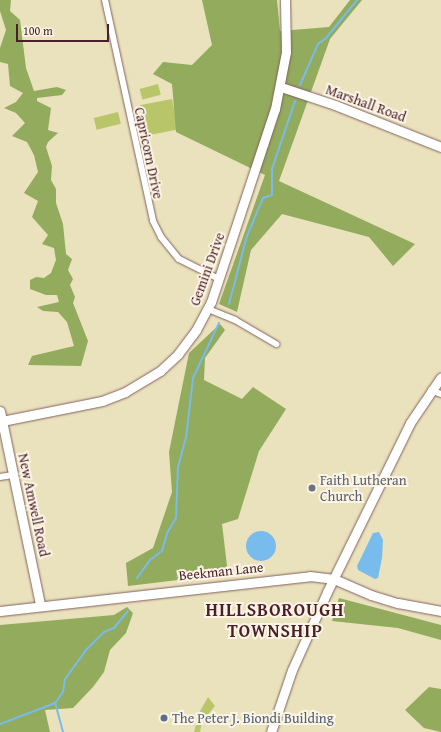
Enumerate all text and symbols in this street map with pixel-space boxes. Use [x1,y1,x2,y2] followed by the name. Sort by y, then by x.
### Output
[18,16,111,42] scale bar
[23,22,53,39] text: 100 m
[324,81,408,125] street label: Marshall Road
[131,106,167,200] street label: Capricorn Drive
[186,230,228,308] street label: Gemini Drive
[15,452,53,558] street label: New Amwell Road
[320,472,407,504] place label: Faith Lutheran Church
[307,483,317,493] marker: Faith Lutheran Church
[178,558,264,584] street label: Beekman Lane
[205,600,345,642] district label: HILLSBOROUGH TOWNSHIP
[172,710,334,726] place label: The Peter J. Biondi Building
[159,713,169,723] marker: The Peter J. Biondi Building

